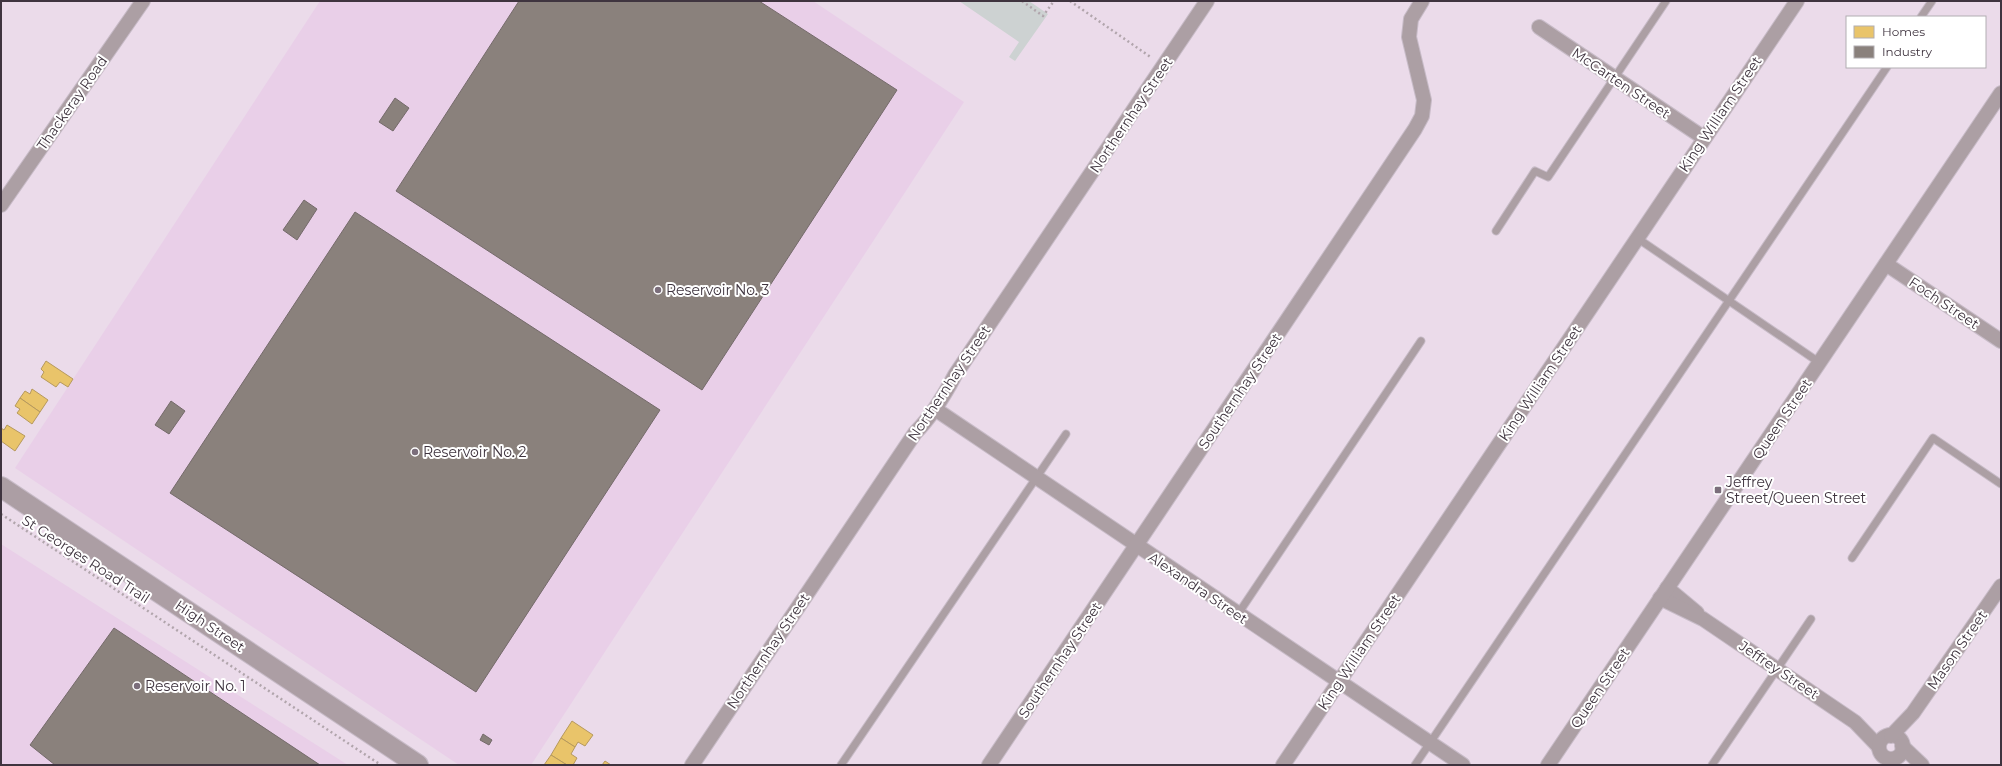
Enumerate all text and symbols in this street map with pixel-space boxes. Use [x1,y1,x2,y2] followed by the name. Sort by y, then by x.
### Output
[1846,16,1986,68] legend
[1882,24,1925,39] text: Homes
[1569,44,1674,123] street label: McCarten Street
[1882,44,1932,59] text: Industry
[33,52,111,154] street label: Thackeray Road
[1675,52,1766,175] street label: King William Street
[1086,54,1177,176] street label: Northernhay Street
[1906,273,1983,333] street label: Foch Street
[666,281,769,299] place label: Reservoir No. 3
[653,285,663,295] marker: Reservoir No. 3
[1495,321,1586,444] street label: King William Street
[904,322,995,444] street label: Northernhay Street
[1194,329,1286,453] street label: Southernhay Street
[1748,375,1816,463] street label: Queen Street
[423,443,526,461] place label: Reservoir No. 2
[410,447,420,457] marker: Reservoir No. 2
[1725,473,1867,507] place label: Jeffrey Street/Queen Street
[1713,485,1723,495] marker: Jeffrey Street/Queen Street
[19,511,153,607] street label: St Georges Road Trail
[1145,548,1251,628] street label: Alexandra Street
[723,590,814,712] street label: Northernhay Street
[1314,590,1405,713] street label: King William Street
[172,596,249,656] street label: High Street
[1014,598,1106,722] street label: Southernhay Street
[1923,607,1991,693] street label: Mason Street
[1735,636,1823,703] street label: Jeffrey Street
[1566,644,1634,732] street label: Queen Street
[145,677,246,695] place label: Reservoir No. 1
[132,681,142,691] marker: Reservoir No. 1

